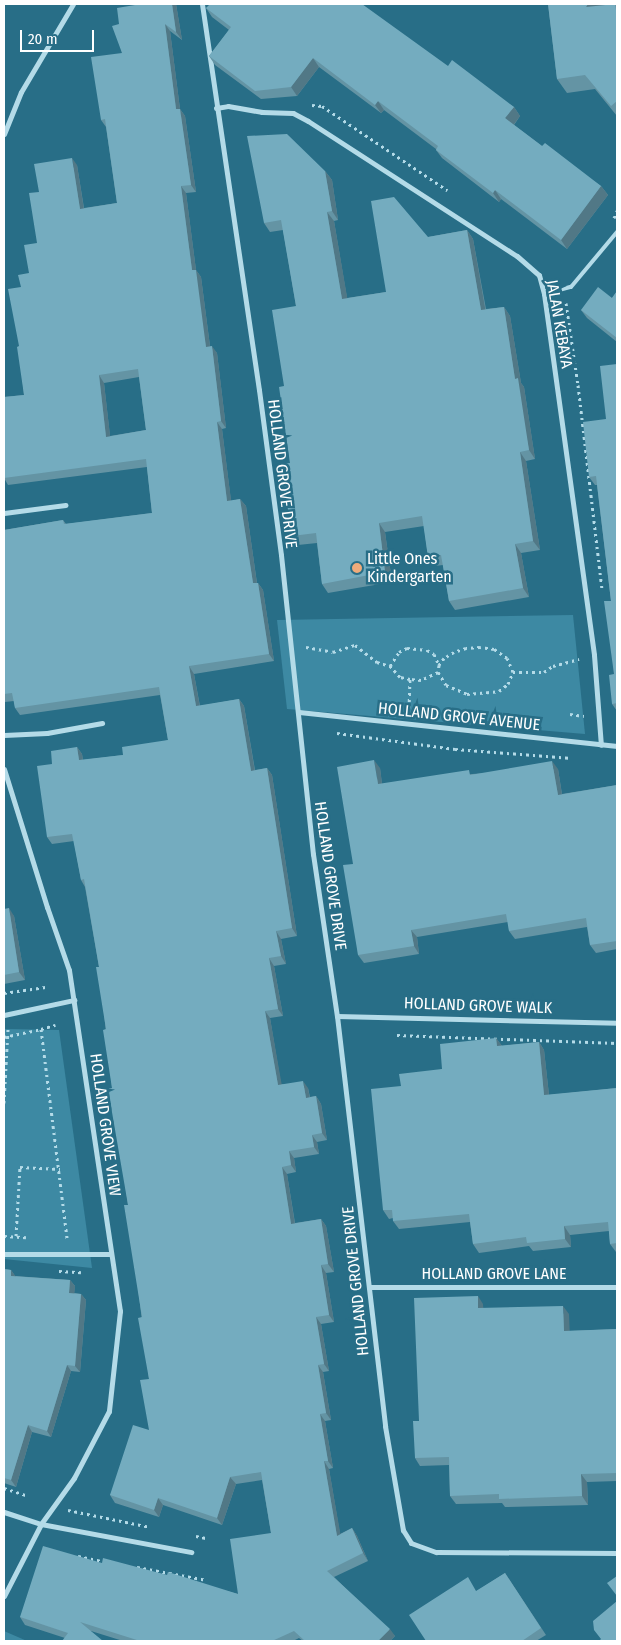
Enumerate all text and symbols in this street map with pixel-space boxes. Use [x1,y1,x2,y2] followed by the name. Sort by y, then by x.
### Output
[22,20,96,52] scale bar
[28,30,58,48] text: 20 m
[542,278,576,370] street label: JALAN KEBAYA
[263,398,301,550] street label: HOLLAND GROVE DRIVE
[367,549,452,587] place label: Little Ones Kindergarten
[351,562,363,574] marker: Little Ones Kindergarten
[377,699,541,735] street label: HOLLAND GROVE AVENUE
[310,800,350,952] street label: HOLLAND GROVE DRIVE
[404,994,552,1018] street label: HOLLAND GROVE WALK
[85,1052,125,1198] street label: HOLLAND GROVE VIEW
[339,1205,373,1357] street label: HOLLAND GROVE DRIVE
[422,1264,566,1284] street label: HOLLAND GROVE LANE

